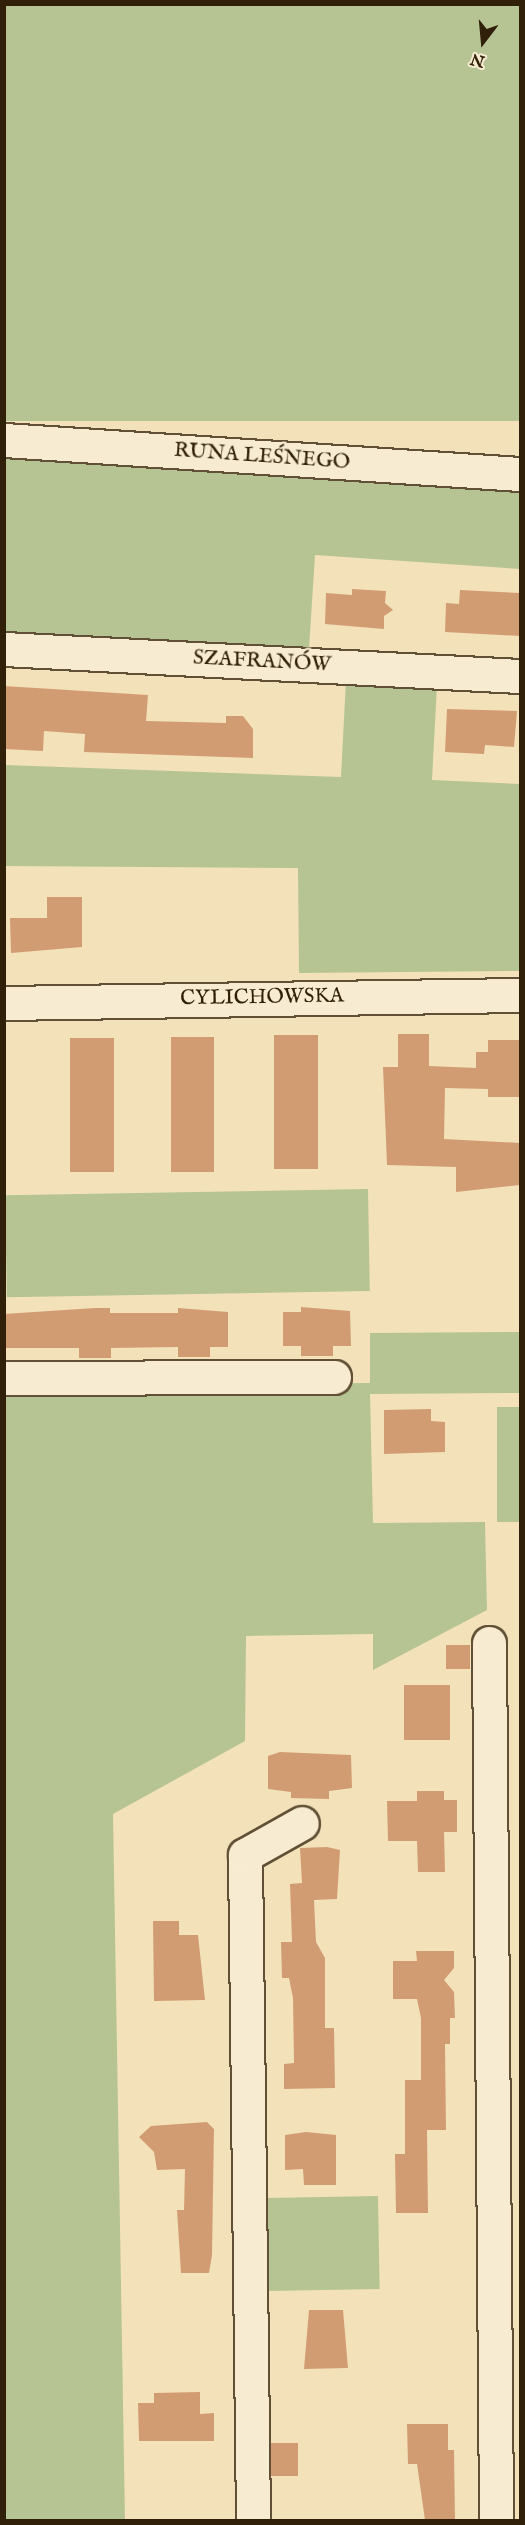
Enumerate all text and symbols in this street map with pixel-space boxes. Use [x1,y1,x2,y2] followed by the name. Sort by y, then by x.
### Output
[453,12,513,72] north arrow
[469,48,487,71] text: N
[173,438,351,476] street label: RUNA LEŚNEGO
[192,646,332,678] street label: SZAFRANÓW
[180,984,344,1012] street label: CYLICHOWSKA

